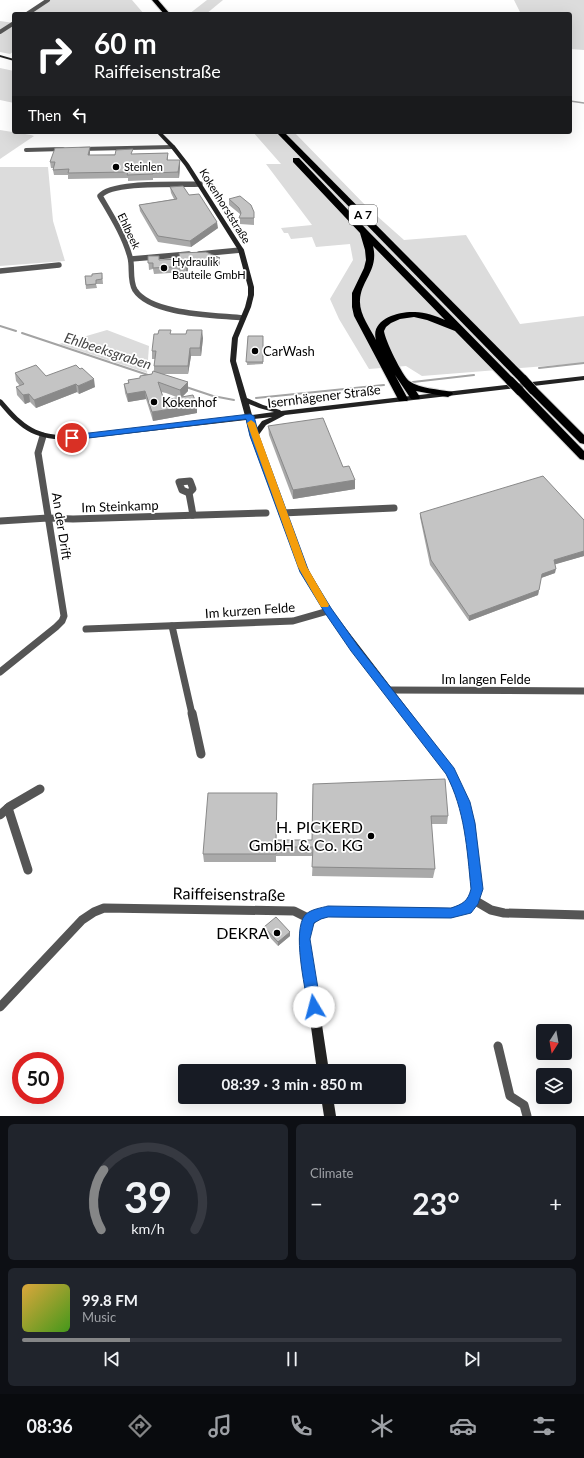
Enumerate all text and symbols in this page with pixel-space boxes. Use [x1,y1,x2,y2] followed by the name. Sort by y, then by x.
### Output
[94,26,157,60] text: 60 m
[28,28,80,80] icon: right
[94,60,221,82] text: Raiffeisenstraße
[69,104,91,126] icon: left
[28,106,61,124] text: Then
[124,160,163,173] place label: Steinlen
[111,162,121,172] marker: Steinlen
[197,166,254,246] street label: Kokenhorststraße
[349,205,377,225] road number: A 7
[115,211,144,251] street label: Ehlbeek
[172,255,246,281] place label: Hydraulik Bauteile GmbH
[159,263,169,273] marker: Hydraulik Bauteile GmbH
[62,328,154,373] water label: Ehlbeeksgraben
[263,343,315,359] place label: CarWash
[250,346,260,356] marker: CarWash
[266,381,382,411] street label: Isernhägener Straße
[162,394,217,410] place label: Kokenhof
[149,397,159,407] marker: Kokenhof
[55,421,89,455] pin
[61,427,83,449] icon: arrive
[49,491,75,561] street label: An der Drift
[81,497,159,515] street label: Im Steinkamp
[204,599,296,621] street label: Im kurzen Felde
[441,671,531,687] street label: Im langen Felde
[249,817,363,854] place label: H. PICKERD GmbH & Co. KG
[366,831,376,841] marker: H. PICKERD GmbH & Co. KG
[172,883,286,904] street label: Raiffeisenstraße
[216,923,269,942] place label: DEKRA
[272,928,282,938] marker: DEKRA
[293,986,335,1028] position arrow
[536,1024,572,1060] north arrow
[536,1024,572,1104] map controls
[12,1052,64,1104] speed limit sign: 50
[536,1068,572,1104] button: layers
[222,1075,362,1093] text: 08:39 · 3 min · 850 m
[310,1165,353,1181] text: Climate
[124,1172,172,1222] text: 39
[412,1185,460,1221] text: 23°
[310,1190,323,1217] text: −
[549,1190,562,1217] text: +
[131,1220,165,1237] text: km/h
[82,1291,138,1309] text: 99.8 FM
[82,1309,116,1325] text: Music
[101,1348,123,1370] icon: previous
[281,1348,303,1370] icon: pause
[461,1348,483,1370] icon: next
[126,1412,154,1440] icon: directions
[206,1412,234,1440] icon: music
[287,1412,315,1440] icon: phone
[368,1412,396,1440] icon: climate
[449,1412,477,1440] icon: car
[530,1412,558,1440] icon: filters
[26,1415,73,1437] text: 08:36

